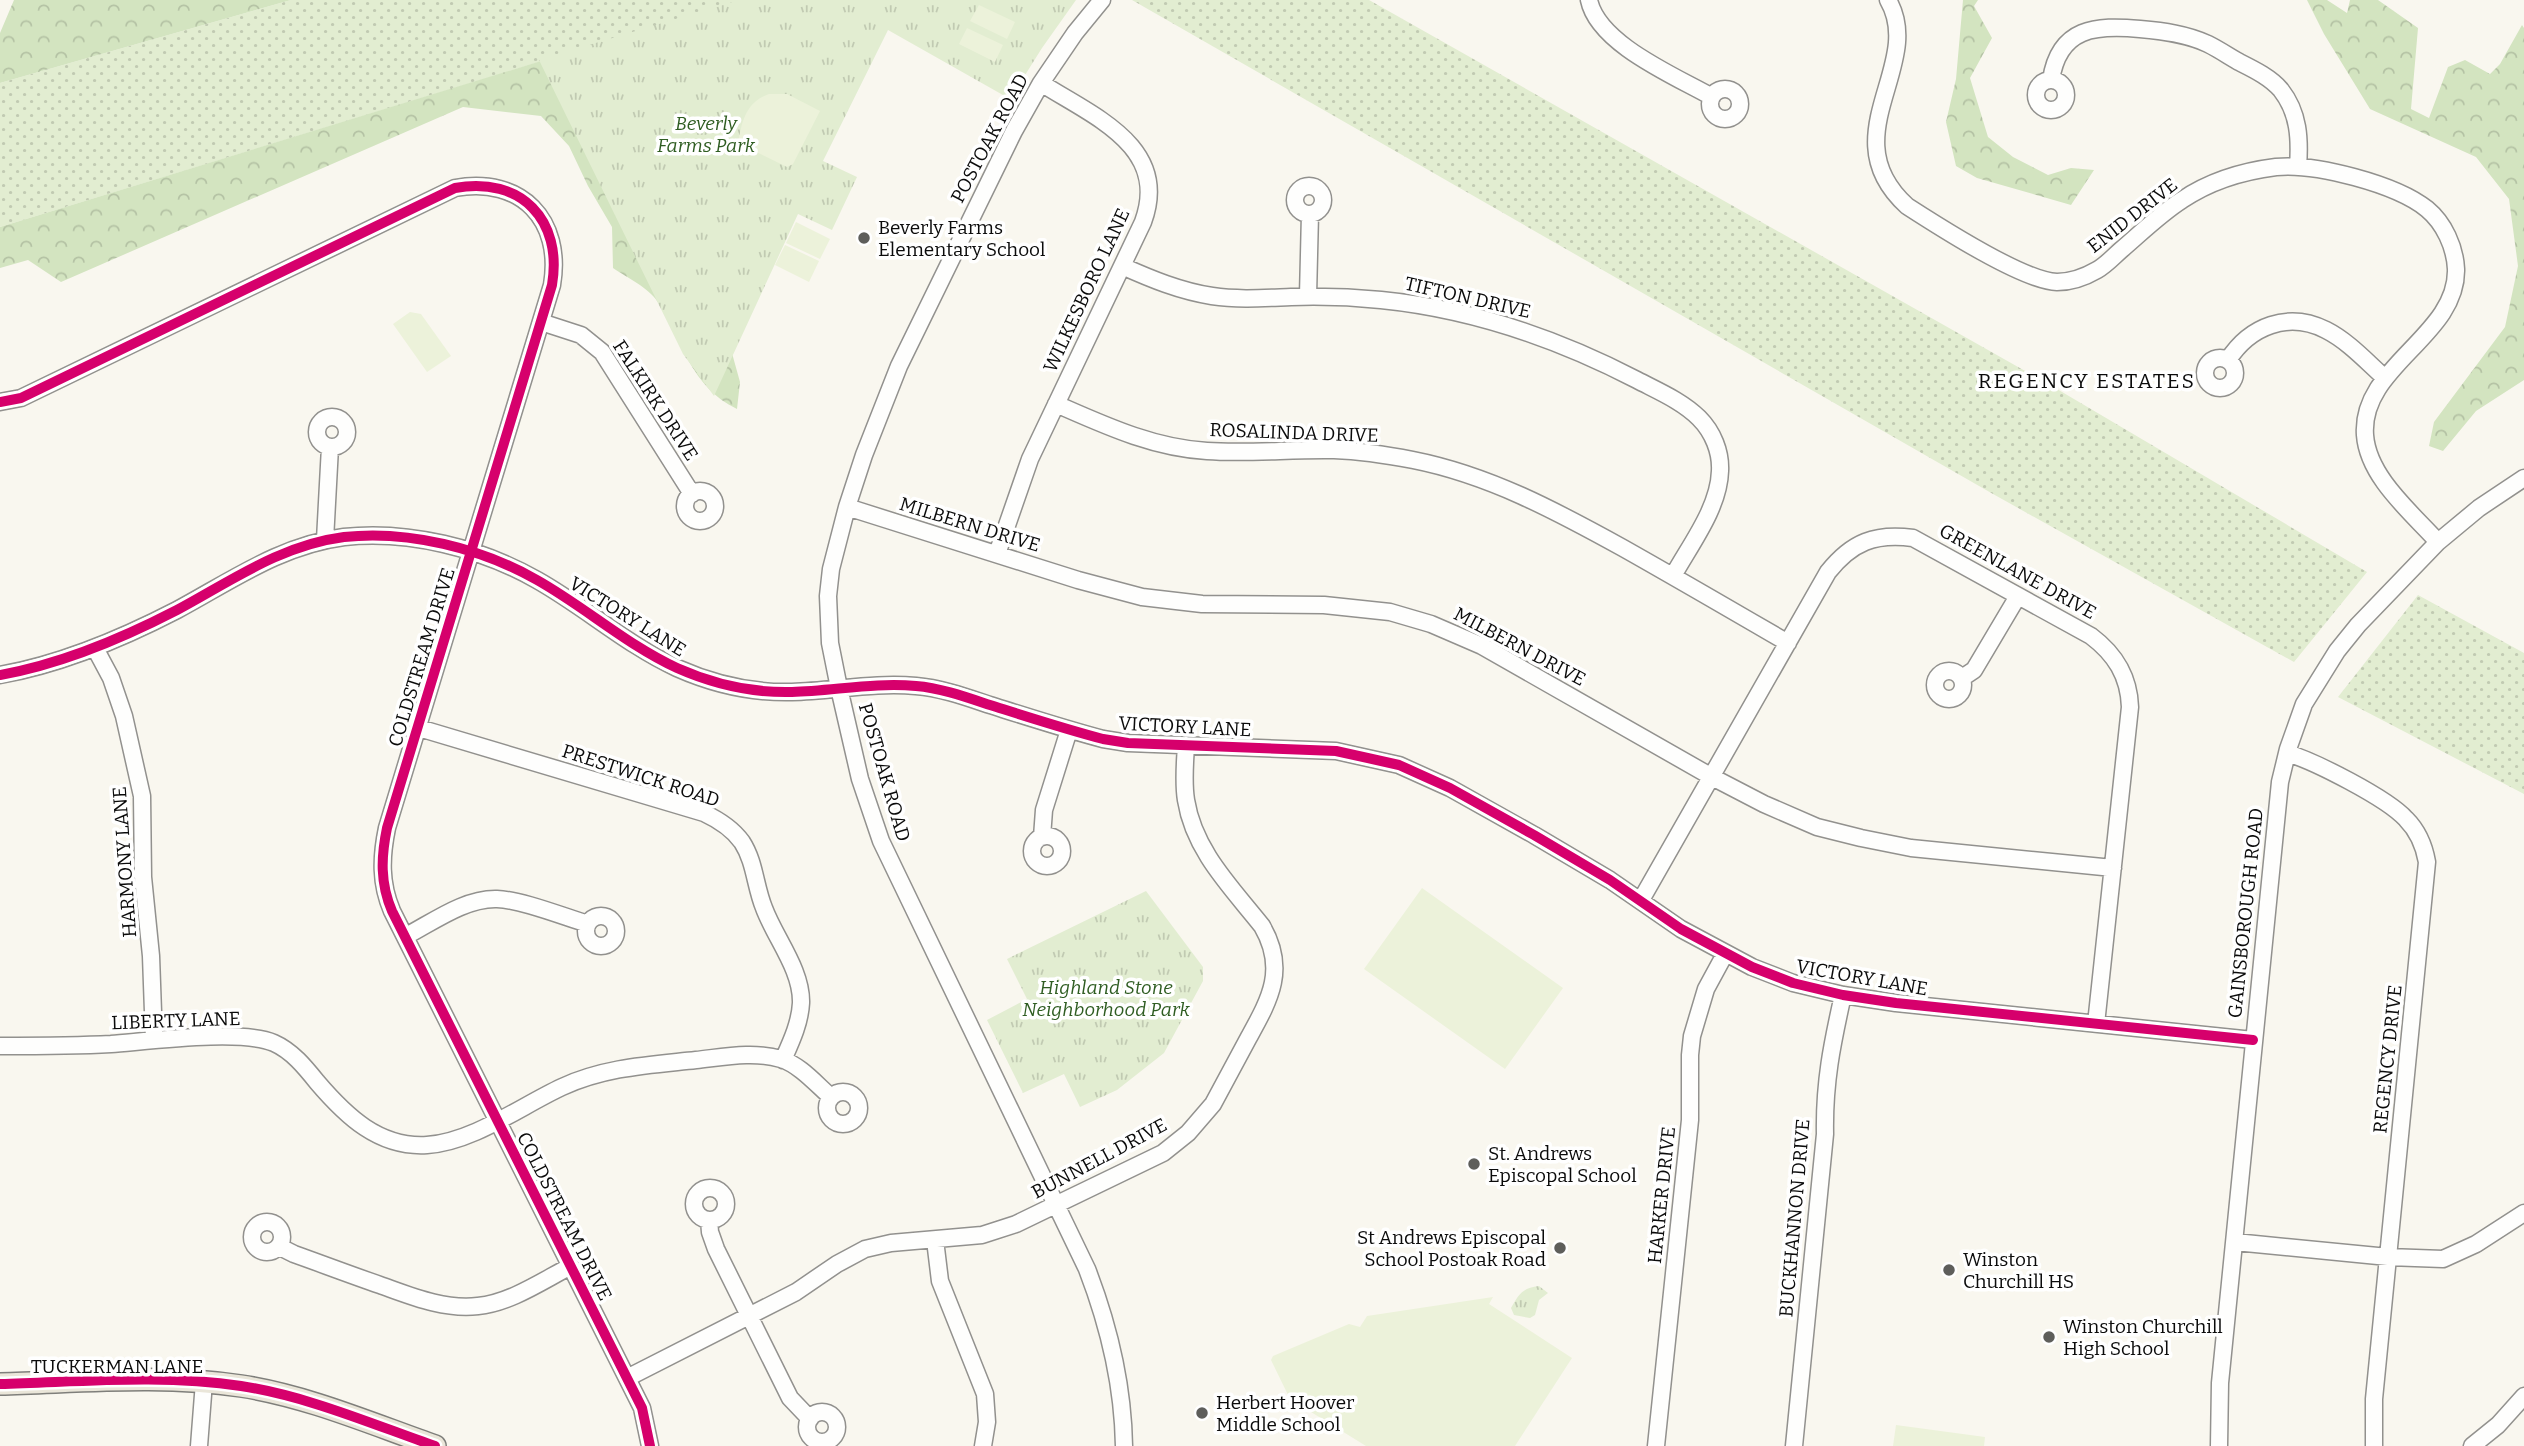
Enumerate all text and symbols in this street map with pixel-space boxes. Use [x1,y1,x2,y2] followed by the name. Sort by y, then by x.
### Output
[946,70,1033,207] street label: POSTOAK ROAD
[657,112,756,157] park label: Beverly Farms Park
[2083,173,2182,258] street label: ENID DRIVE
[1038,205,1135,376] street label: WILKESBORO LANE
[878,216,1045,261] place label: Beverly Farms Elementary School
[856,230,872,246] marker: Beverly Farms Elementary School
[1403,272,1533,323] street label: TIFTON DRIVE
[608,336,703,465] street label: FALKIRK DRIVE
[1978,368,2196,394] district label: REGENCY ESTATES
[1209,418,1379,447] street label: ROSALINDA DRIVE
[897,492,1043,557] street label: MILBERN DRIVE
[1935,519,2100,624] street label: GREENLANE DRIVE
[383,565,460,749] street label: COLDSTREAM DRIVE
[565,571,690,661] street label: VICTORY LANE
[1450,602,1590,691] street label: MILBERN DRIVE
[854,700,915,844] street label: POSTOAK ROAD
[1118,712,1252,741] street label: VICTORY LANE
[559,739,723,812] street label: PRESTWICK ROAD
[108,786,141,938] street label: HARMONY LANE
[2223,807,2268,1019] street label: GAINSBOROUGH ROAD
[1794,955,1929,1000] street label: VICTORY LANE
[1022,976,1190,1021] park label: Highland Stone Neighborhood Park
[2368,984,2407,1135] street label: REGENCY DRIVE
[111,1007,241,1034] street label: LIBERTY LANE
[1028,1113,1171,1204] street label: BUNNELL DRIVE
[1774,1118,1815,1318] street label: BUCKHANNON DRIVE
[1643,1125,1680,1265] street label: HARKER DRIVE
[512,1128,617,1304] street label: COLDSTREAM DRIVE
[1488,1142,1637,1187] place label: St. Andrews Episcopal School
[1466,1156,1482,1172] marker: St. Andrews Episcopal School
[1357,1226,1546,1271] place label: St Andrews Episcopal School Postoak Road
[1552,1240,1568,1256] marker: St Andrews Episcopal School Postoak Road
[1963,1248,2074,1293] place label: Winston Churchill HS
[1941,1262,1957,1278] marker: Winston Churchill HS
[2063,1315,2223,1360] place label: Winston Churchill High School
[2041,1329,2057,1345] marker: Winston Churchill High School
[31,1355,203,1378] street label: TUCKERMAN LANE
[1216,1391,1355,1436] place label: Herbert Hoover Middle School
[1194,1405,1210,1421] marker: Herbert Hoover Middle School

